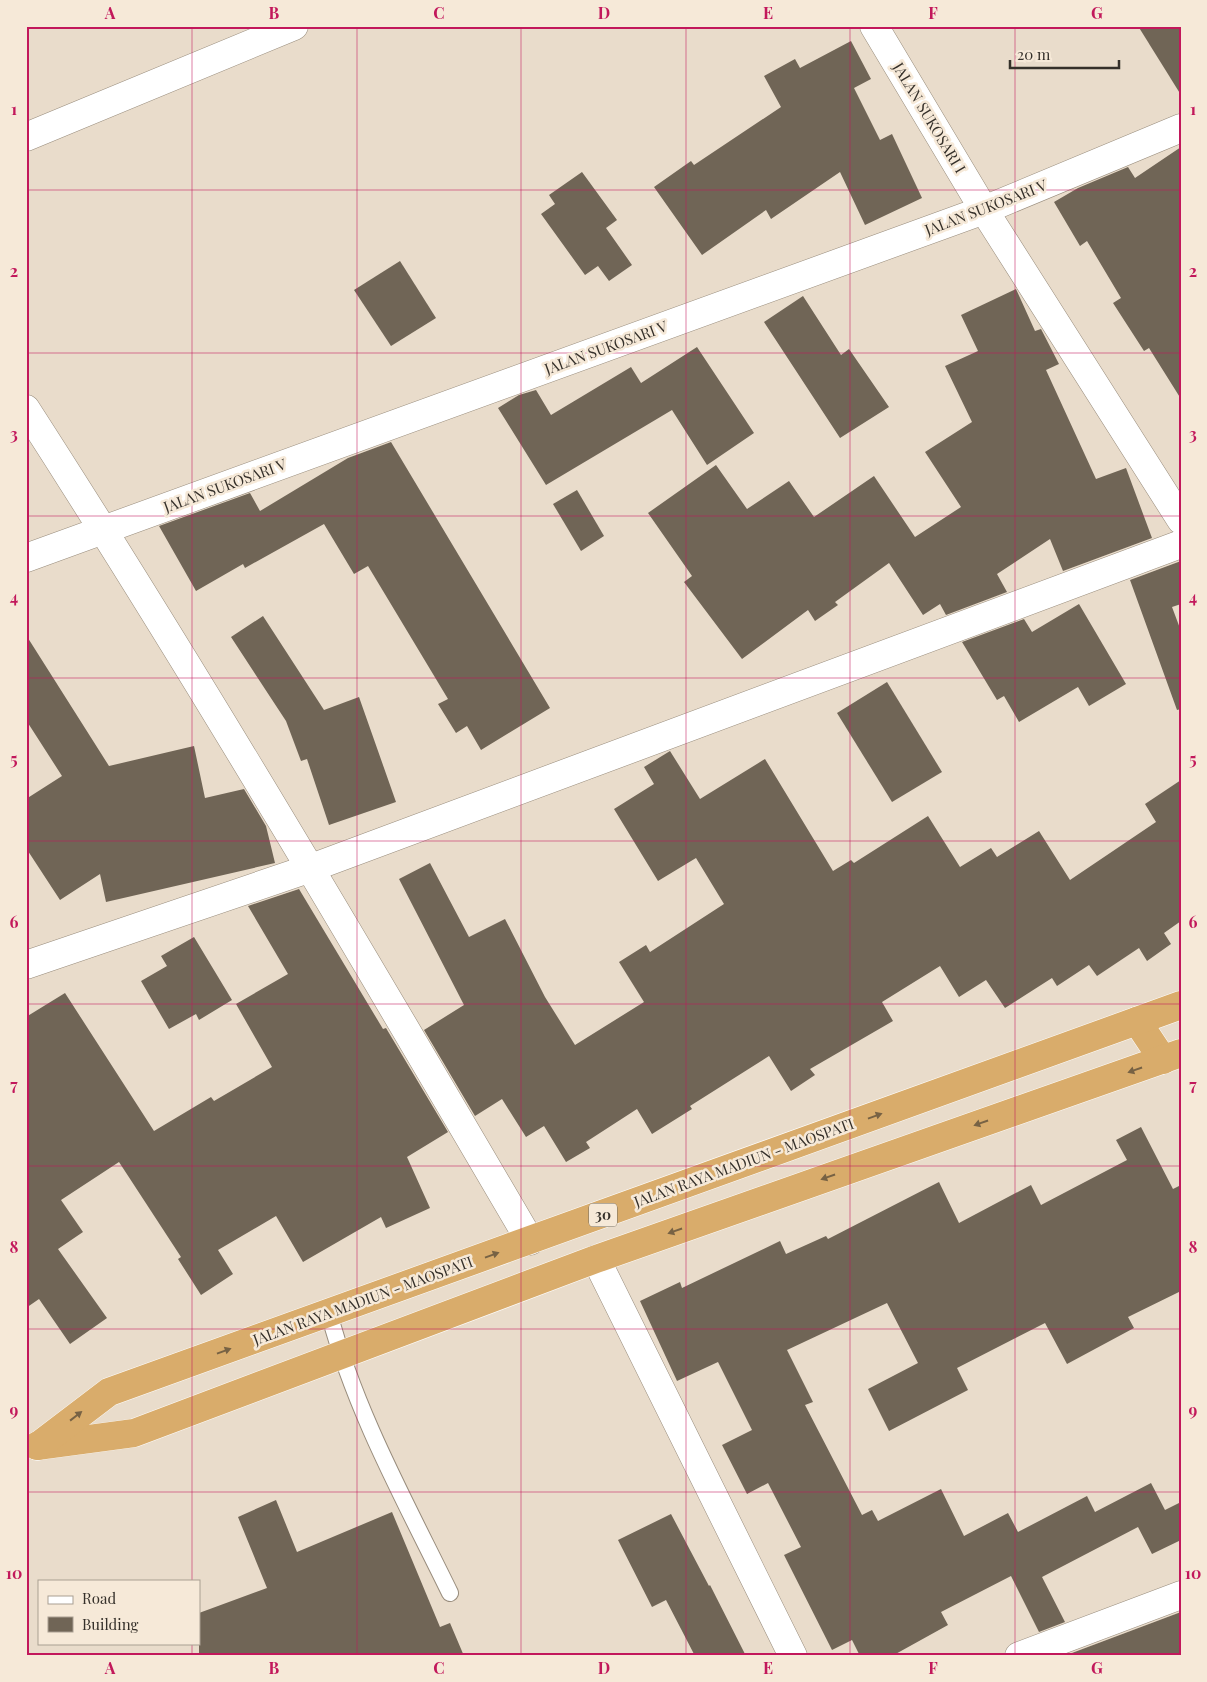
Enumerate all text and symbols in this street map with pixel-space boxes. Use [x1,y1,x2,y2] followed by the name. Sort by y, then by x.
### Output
[104,2,116,23] text: A
[269,2,280,23] text: B
[433,2,445,23] text: C
[598,2,610,23] text: D
[763,2,773,23] text: E
[928,2,938,23] text: F
[1091,2,1103,23] text: G
[1010,38,1118,70] scale bar
[1017,44,1051,64] text: 20 m
[888,58,971,176] street label: JALAN SUKOSARI I
[11,98,17,119] text: 1
[1190,98,1196,119] text: 1
[921,174,1050,240] street label: JALAN SUKOSARI V
[10,260,18,281] text: 2
[1189,260,1197,281] text: 2
[541,315,670,379] street label: JALAN SUKOSARI V
[10,423,18,444] text: 3
[1189,423,1197,444] text: 3
[160,453,289,517] street label: JALAN SUKOSARI V
[10,586,18,607] text: 4
[1189,586,1197,607] text: 4
[10,748,18,769] text: 5
[1189,748,1197,769] text: 5
[10,911,19,932] text: 6
[1189,911,1198,932] text: 6
[1127,1066,1142,1074] one-way arrow
[10,1074,18,1095] text: 7
[1189,1074,1197,1095] text: 7
[868,1112,883,1120] one-way arrow
[630,1113,856,1212] street label: JALAN RAYA MADIUN - MAOSPATI
[974,1120,989,1128] one-way arrow
[820,1173,835,1181] one-way arrow
[589,1204,617,1226] road number: 30
[667,1227,682,1235] one-way arrow
[10,1236,19,1257] text: 8
[1189,1236,1198,1257] text: 8
[249,1251,475,1350] street label: JALAN RAYA MADIUN - MAOSPATI
[485,1251,500,1259] one-way arrow
[216,1347,231,1354] one-way arrow
[10,1399,19,1420] text: 9
[1189,1399,1198,1420] text: 9
[69,1410,82,1421] one-way arrow
[6,1562,22,1583] text: 10
[1185,1562,1201,1583] text: 10
[38,1580,200,1644] legend
[82,1588,116,1608] text: Road
[82,1614,139,1634] text: Building
[104,1657,116,1678] text: A
[269,1657,280,1678] text: B
[433,1657,445,1678] text: C
[598,1657,610,1678] text: D
[763,1657,773,1678] text: E
[928,1657,938,1678] text: F
[1091,1657,1103,1678] text: G

